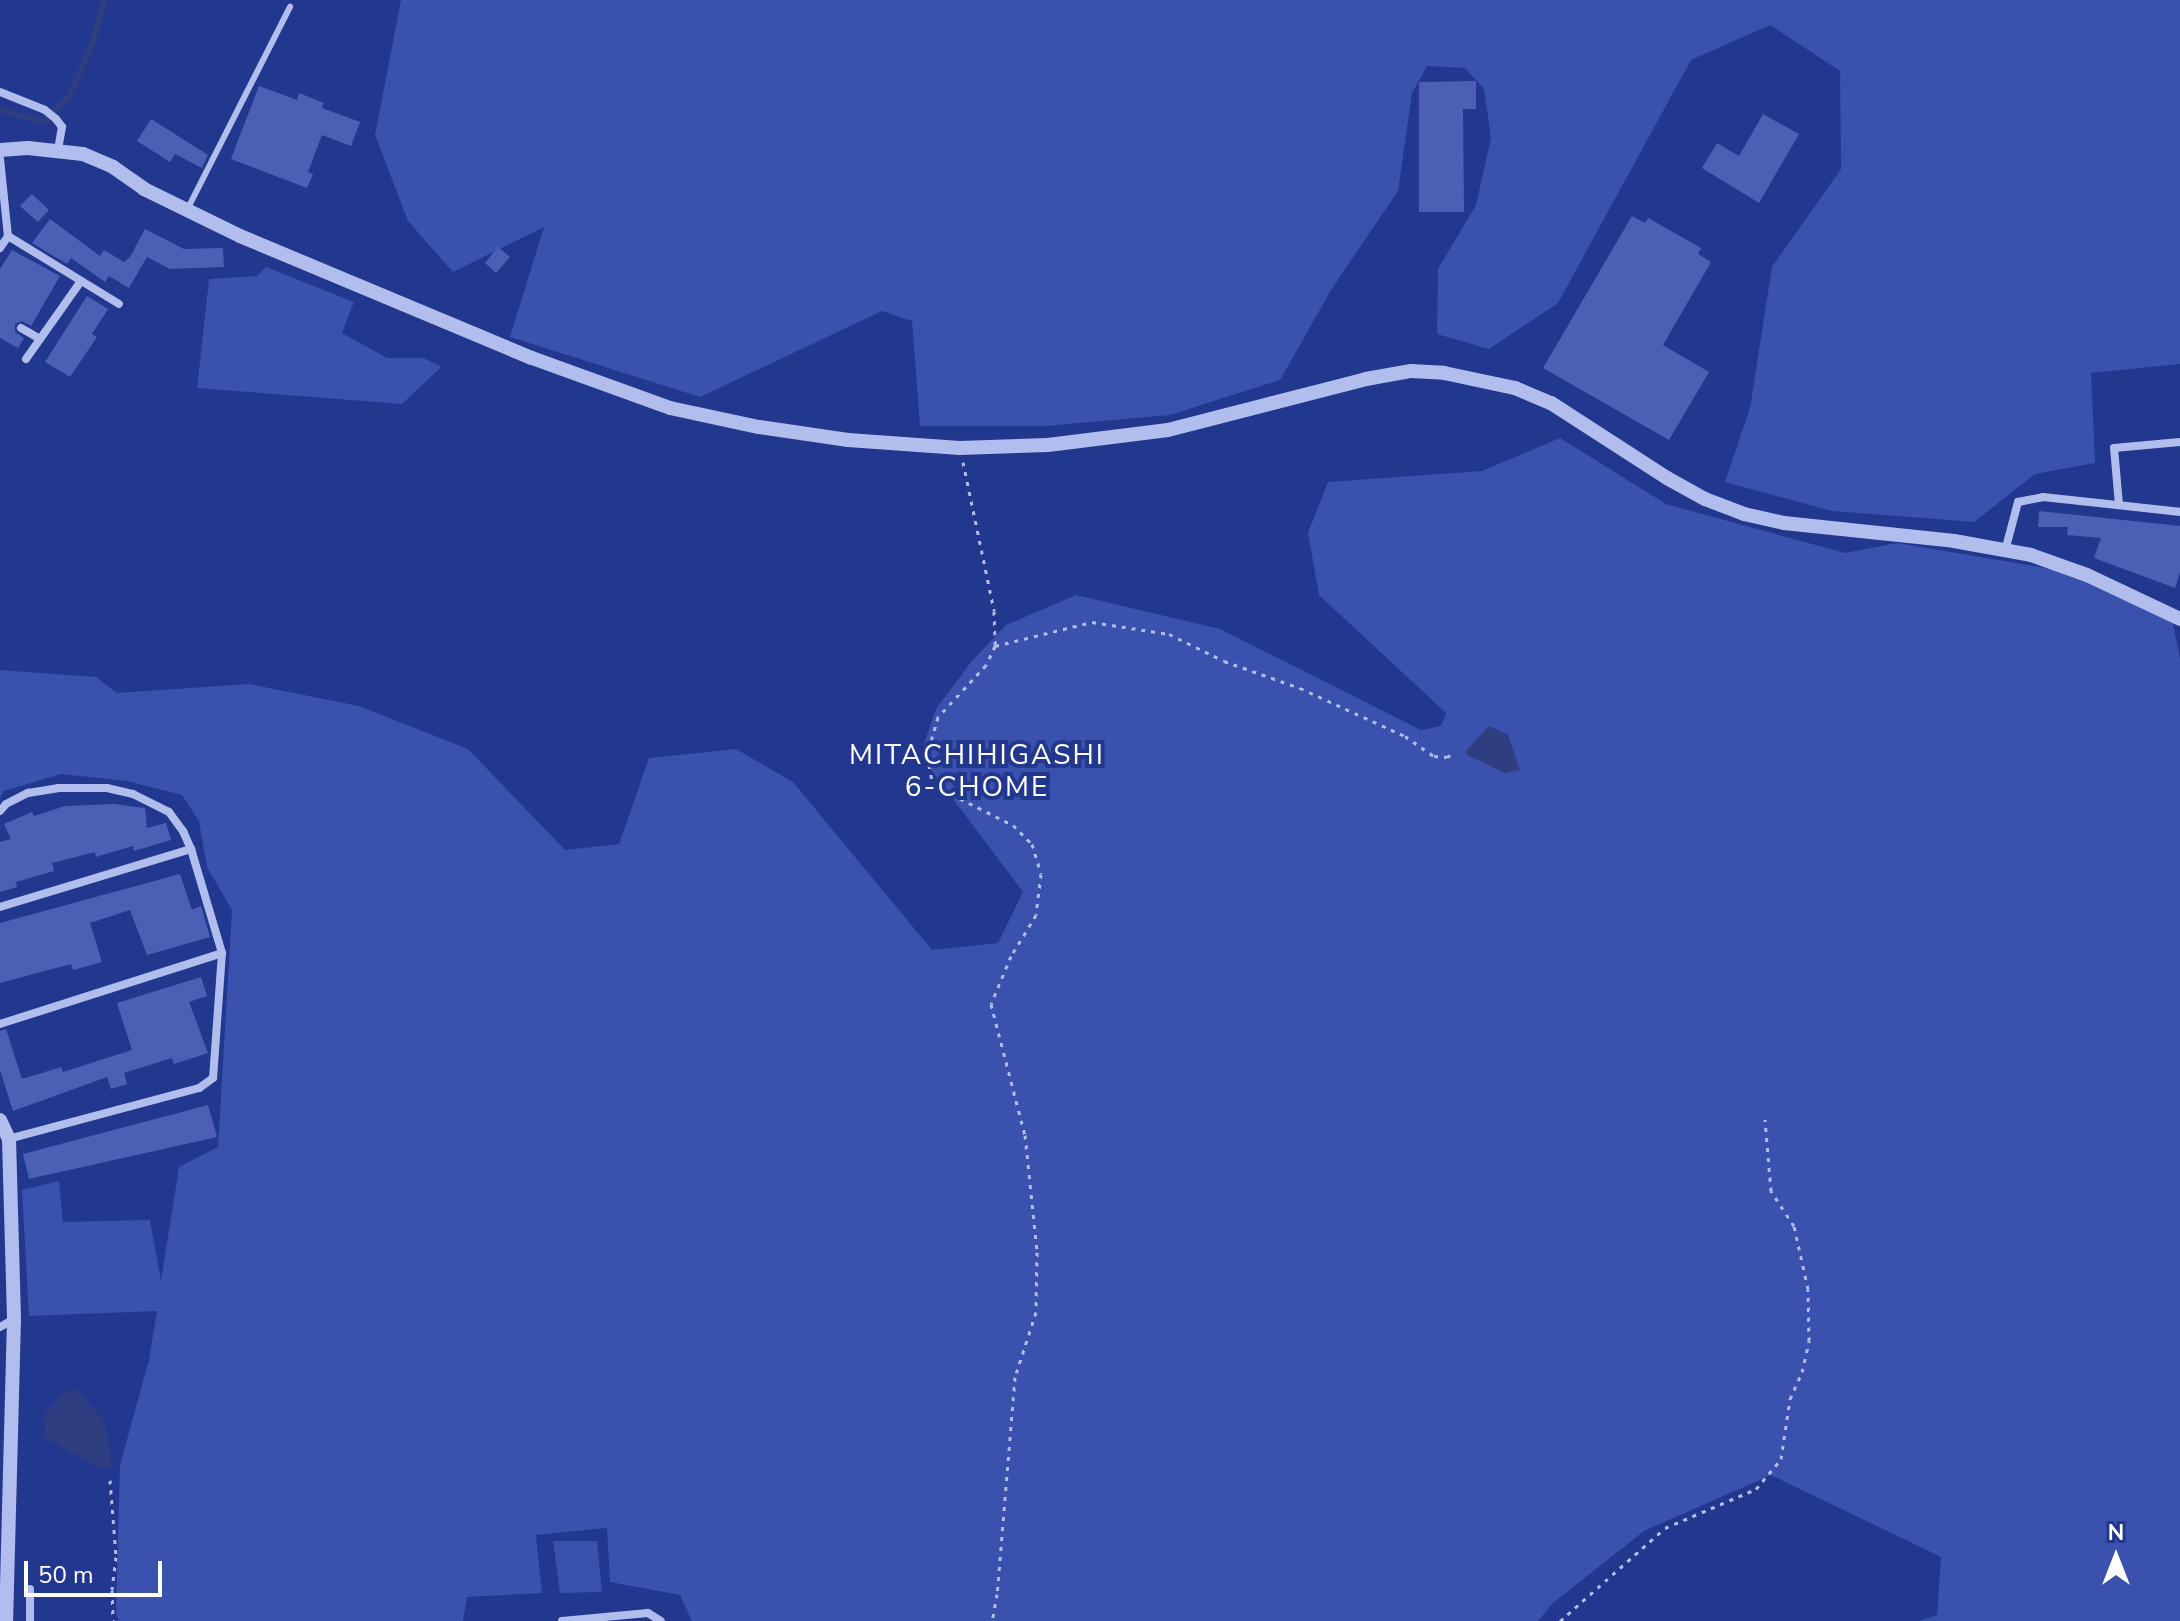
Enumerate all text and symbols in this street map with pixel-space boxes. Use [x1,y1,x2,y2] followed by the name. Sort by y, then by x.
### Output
[849,738,1105,804] district label: MITACHIHIGASHI 6-CHOME
[2076,1517,2156,1597] north arrow
[2108,1518,2124,1548] text: N
[28,1545,166,1595] scale bar
[38,1559,94,1591] text: 50 m

